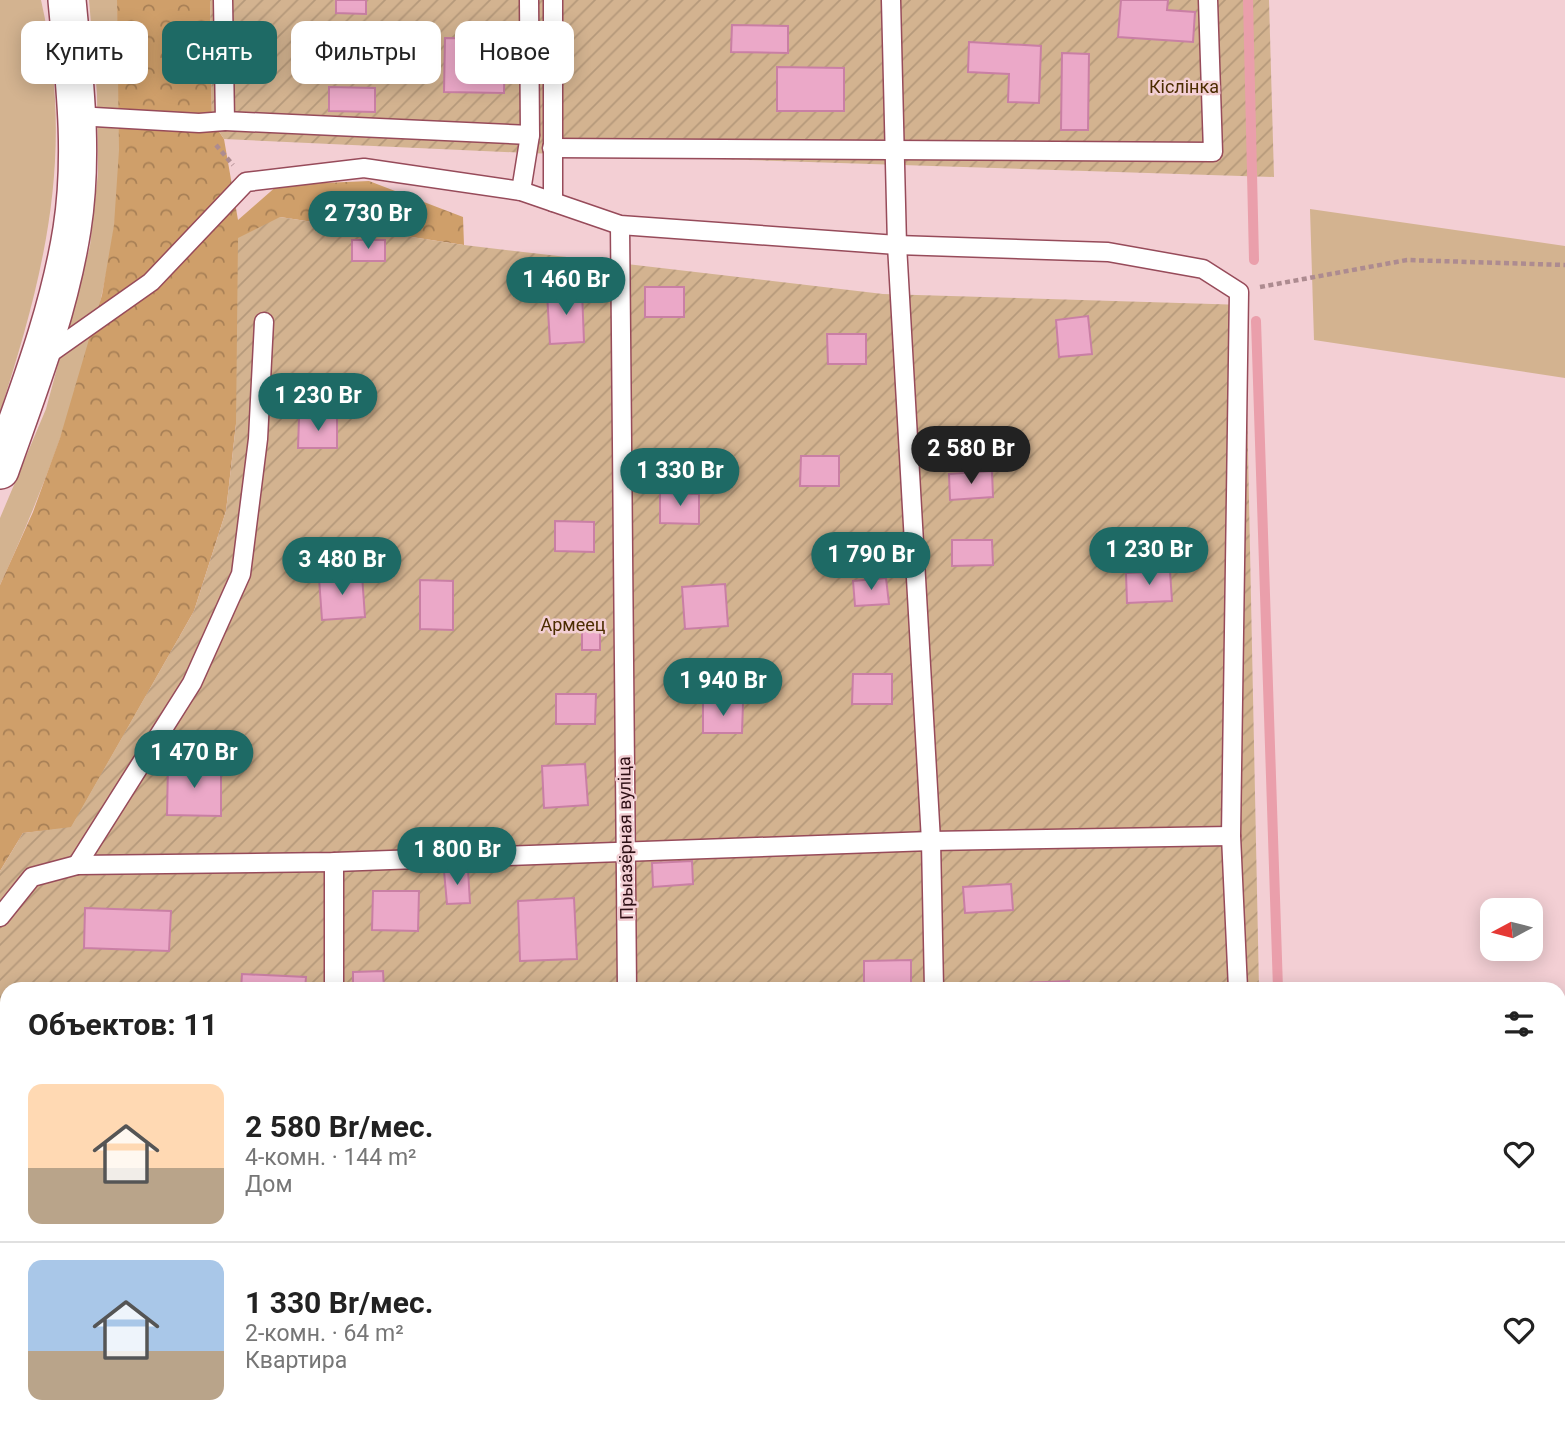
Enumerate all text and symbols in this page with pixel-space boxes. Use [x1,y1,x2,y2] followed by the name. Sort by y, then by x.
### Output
[21,21,148,84] chip: Купить
[162,21,277,84] chip: Снять
[291,21,441,84] chip: Фильтры
[455,21,574,84] chip: Новое
[1149,76,1219,97] park label: Кіслінка
[296,191,440,251] pin: 2 730 Br
[324,200,412,227] text: 2 730 Br
[494,258,638,317] pin: 1 460 Br
[522,266,610,293] text: 1 460 Br
[246,374,390,433] pin: 1 230 Br
[274,382,362,409] text: 1 230 Br
[899,426,1043,486] pin: 2 580 Br
[927,435,1015,462] text: 2 580 Br
[608,448,752,508] pin: 1 330 Br
[636,457,724,484] text: 1 330 Br
[1077,528,1221,587] pin: 1 230 Br
[799,532,943,592] pin: 1 790 Br
[1105,536,1193,563] text: 1 230 Br
[270,538,414,597] pin: 3 480 Br
[827,541,915,568] text: 1 790 Br
[298,546,386,573] text: 3 480 Br
[541,614,606,635] park label: Армеец
[651,658,795,718] pin: 1 940 Br
[679,667,767,694] text: 1 940 Br
[122,730,266,790] pin: 1 470 Br
[150,739,238,766] text: 1 470 Br
[613,756,637,920] street label: Прыазёрная вуліца
[385,828,529,887] pin: 1 800 Br
[413,836,501,863] text: 1 800 Br
[1480,898,1544,961] north arrow
[1480,898,1543,961] map controls
[1500,1005,1538,1043] icon: filters
[28,1007,218,1042] text: Объектов: 11
[245,1109,433,1144] text: 2 580 Br/мес.
[84,1112,168,1196] icon: home
[1500,1135,1538,1173] icon: heart
[245,1144,417,1171] text: 4-комн. · 144 m²
[245,1171,292,1198] text: Дом
[245,1285,433,1320] text: 1 330 Br/мес.
[84,1288,168,1372] icon: home
[1500,1311,1538,1349] icon: heart
[245,1320,404,1347] text: 2-комн. · 64 m²
[245,1347,347,1374] text: Квартира

